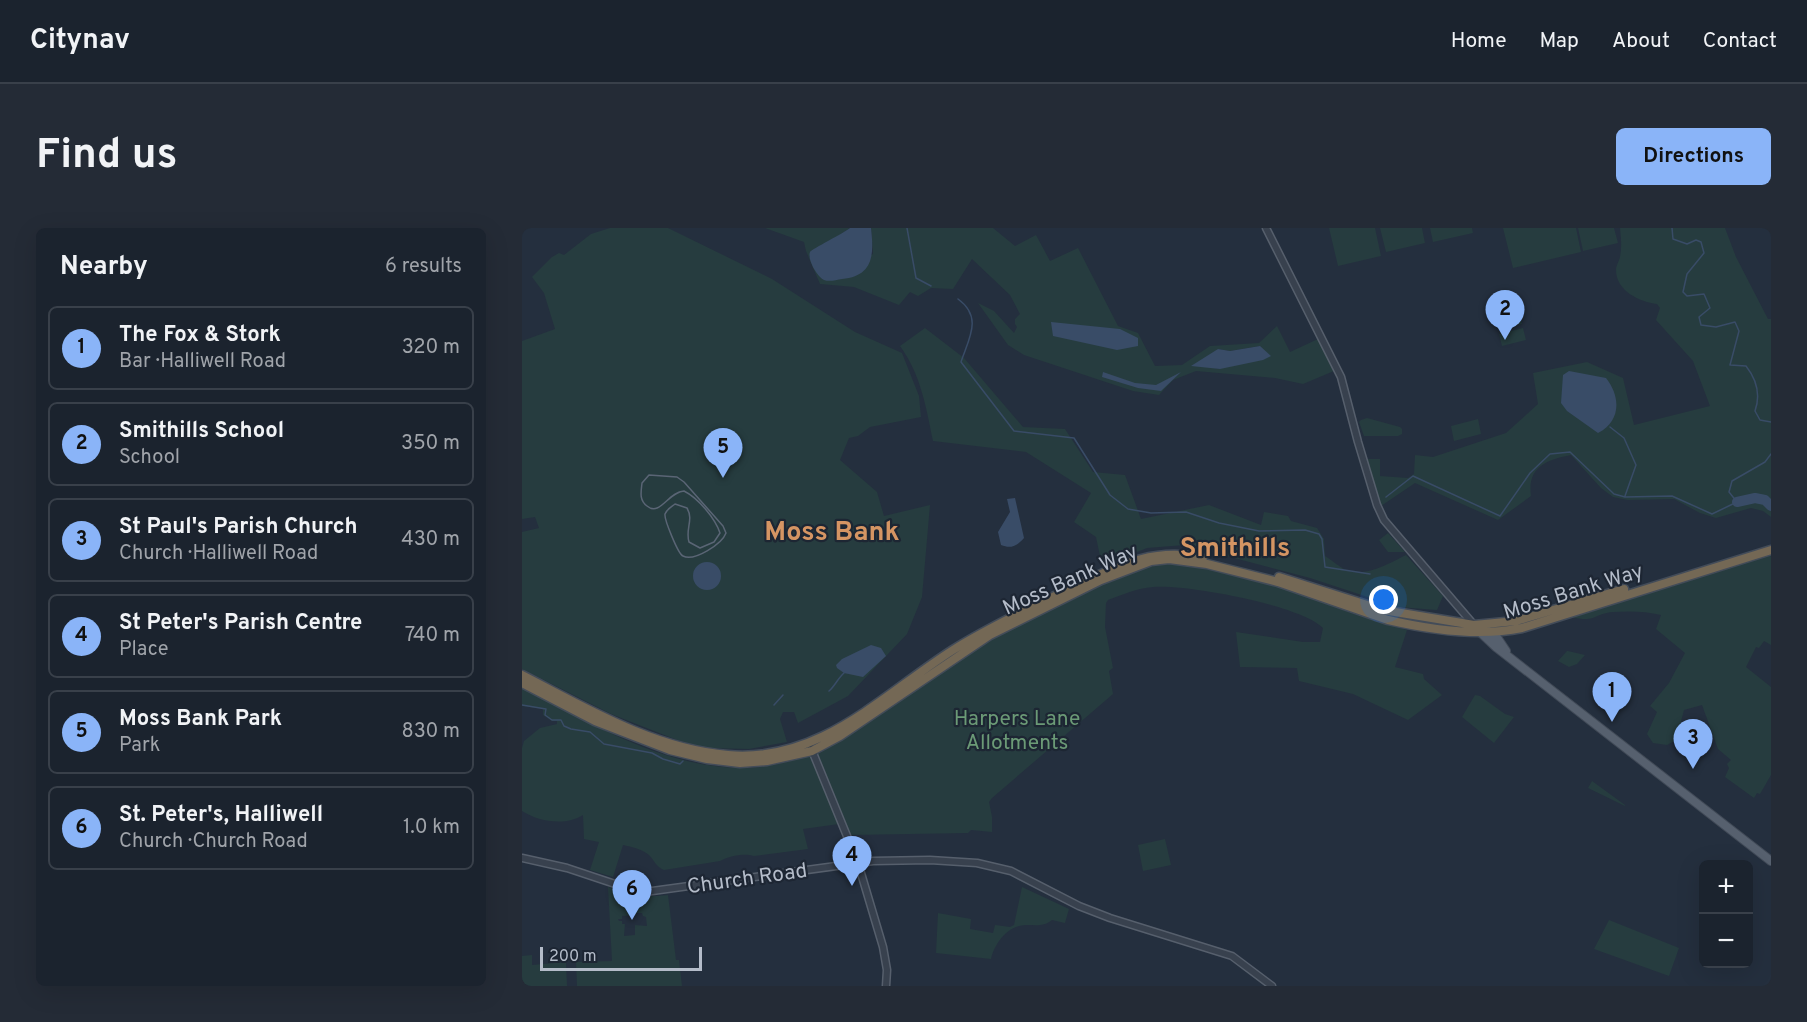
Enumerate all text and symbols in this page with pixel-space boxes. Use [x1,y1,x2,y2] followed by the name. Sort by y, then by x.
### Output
[30,23,130,59] text: Citynav
[1451,28,1507,55] text: Home
[1540,28,1579,55] text: Map
[1612,28,1670,55] text: About
[1703,28,1777,55] text: Contact
[1616,128,1771,185] button: Directions
[36,130,177,183] text: Find us
[60,251,148,284] text: Nearby
[385,254,462,280] text: 6 results
[1486,291,1524,340] pin: 2
[119,322,281,349] text: The Fox & Stork
[78,335,86,361] text: 1
[402,335,460,361] text: 320 m
[119,349,286,375] text: Bar · Halliwell Road
[119,418,284,445] text: Smithills School
[704,428,742,478] pin: 5
[75,431,88,457] text: 2
[401,431,460,457] text: 350 m
[119,445,180,471] text: School
[119,514,358,541] text: St Paul's Parish Church
[764,516,900,550] district label: Moss Bank
[76,527,88,553] text: 3
[401,527,460,553] text: 430 m
[1180,532,1290,566] district label: Smithills
[999,539,1142,622] street label: Moss Bank Way
[119,541,318,567] text: Church · Halliwell Road
[1500,558,1647,627] street label: Moss Bank Way
[1369,585,1398,614] your location
[119,610,362,637] text: St Peter's Parish Centre
[75,623,88,649] text: 4
[405,623,460,649] text: 740 m
[119,637,169,663] text: Place
[1592,672,1632,722] pin: 1
[119,706,282,733] text: Moss Bank Park
[954,706,1080,757] park label: Harpers Lane Allotments
[75,719,88,745] text: 5
[401,719,460,745] text: 830 m
[1674,720,1712,769] pin: 3
[119,733,160,759] text: Park
[119,802,323,829] text: St. Peter's, Halliwell
[75,815,88,841] text: 6
[403,815,460,841] text: 1.0 km
[119,829,308,855] text: Church · Church Road
[832,836,872,886] pin: 4
[685,858,809,901] street label: Church Road
[1699,860,1753,968] map controls
[1699,860,1753,914] button: +
[612,870,652,920] pin: 6
[1699,914,1753,968] button: −
[540,944,702,972] scale bar
[549,947,597,967] text: 200 m

